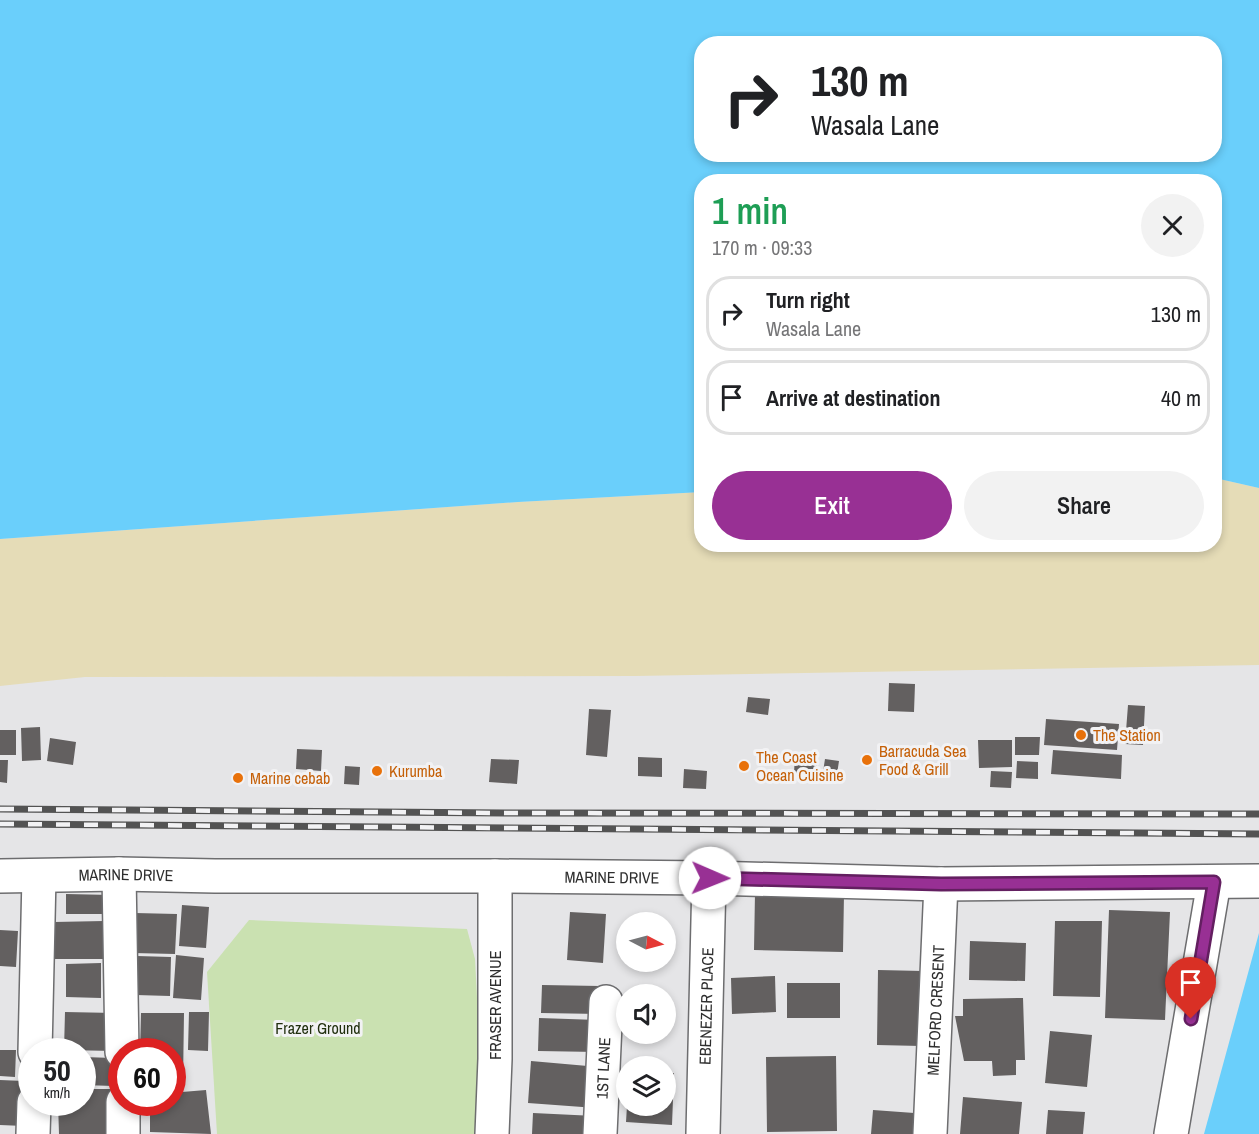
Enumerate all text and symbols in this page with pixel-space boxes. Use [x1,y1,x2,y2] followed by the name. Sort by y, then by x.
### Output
[811,53,909,109] text: 130 m
[712,60,790,138] icon: right
[811,107,939,143] text: Wasala Lane
[712,187,788,235] text: 1 min
[1141,194,1204,257] button: close
[712,234,812,261] text: 170 m · 09:33
[766,285,850,315] text: Turn right
[715,297,748,330] icon: right
[1151,299,1201,329] text: 130 m
[766,315,861,342] text: Wasala Lane
[715,381,748,414] icon: arrive
[766,383,940,413] text: Arrive at destination
[1161,383,1201,413] text: 40 m
[712,471,952,540] button: Exit
[964,471,1204,540] button: Share
[1093,724,1161,746] place label: The Station
[1074,728,1088,742] marker: The Station
[879,740,967,780] place label: Barracuda Sea Food & Grill
[756,746,844,786] place label: The Coast Ocean Cuisine
[860,753,874,767] marker: Barracuda Sea Food & Grill
[737,759,751,773] marker: The Coast Ocean Cuisine
[389,760,443,782] place label: Kurumba
[370,764,384,778] marker: Kurumba
[250,767,330,789] place label: Marine cebab
[231,771,245,785] marker: Marine cebab
[678,846,742,910] position arrow
[78,863,174,886] street label: MARINE DRIVE
[564,866,660,889] street label: MARINE DRIVE
[616,912,676,972] north arrow
[616,912,676,1116] map controls
[922,944,949,1076] street label: MELFORD CRESENT
[694,947,718,1065] street label: EBENEZER PLACE
[484,950,506,1060] street label: FRASER AVENUE
[1165,957,1216,1019] pin
[1174,966,1207,999] icon: arrive
[616,984,676,1044] button: sound
[275,1017,361,1039] park label: Frazer Ground
[591,1037,615,1099] street label: 1ST LANE
[108,1038,186,1116] speed limit sign: 60
[43,1050,71,1090] text: 50
[616,1056,676,1116] button: layers
[44,1082,70,1103] text: km/h

